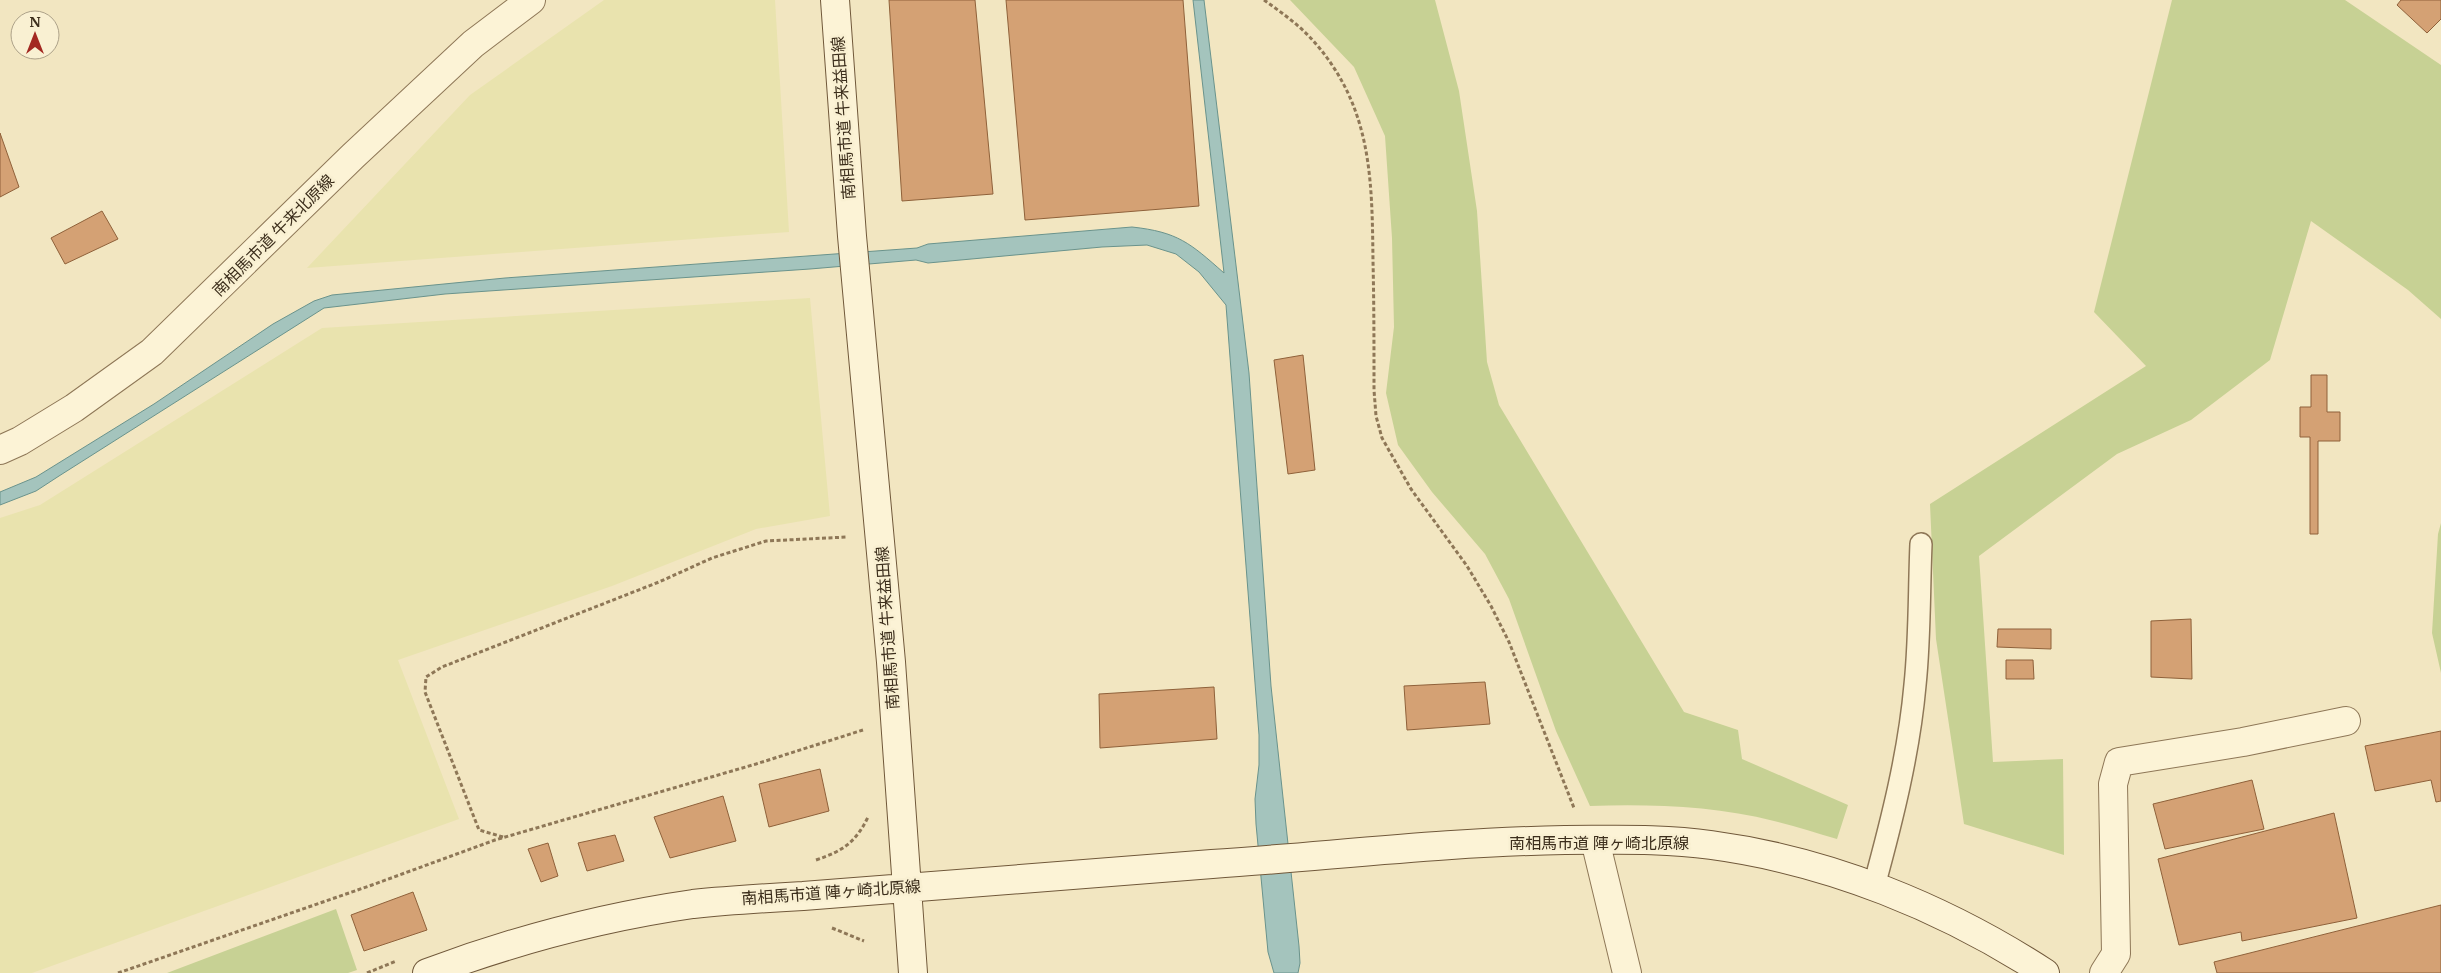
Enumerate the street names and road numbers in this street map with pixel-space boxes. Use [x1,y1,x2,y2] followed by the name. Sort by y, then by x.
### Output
[827,36,859,200] street label: 南相馬市道 牛来益田線
[208,170,338,300] street label: 南相馬市道 牛来北原線
[871,546,903,710] street label: 南相馬市道 牛来益田線
[1509,833,1689,853] street label: 南相馬市道 陣ヶ崎北原線
[741,876,921,908] street label: 南相馬市道 陣ヶ崎北原線

